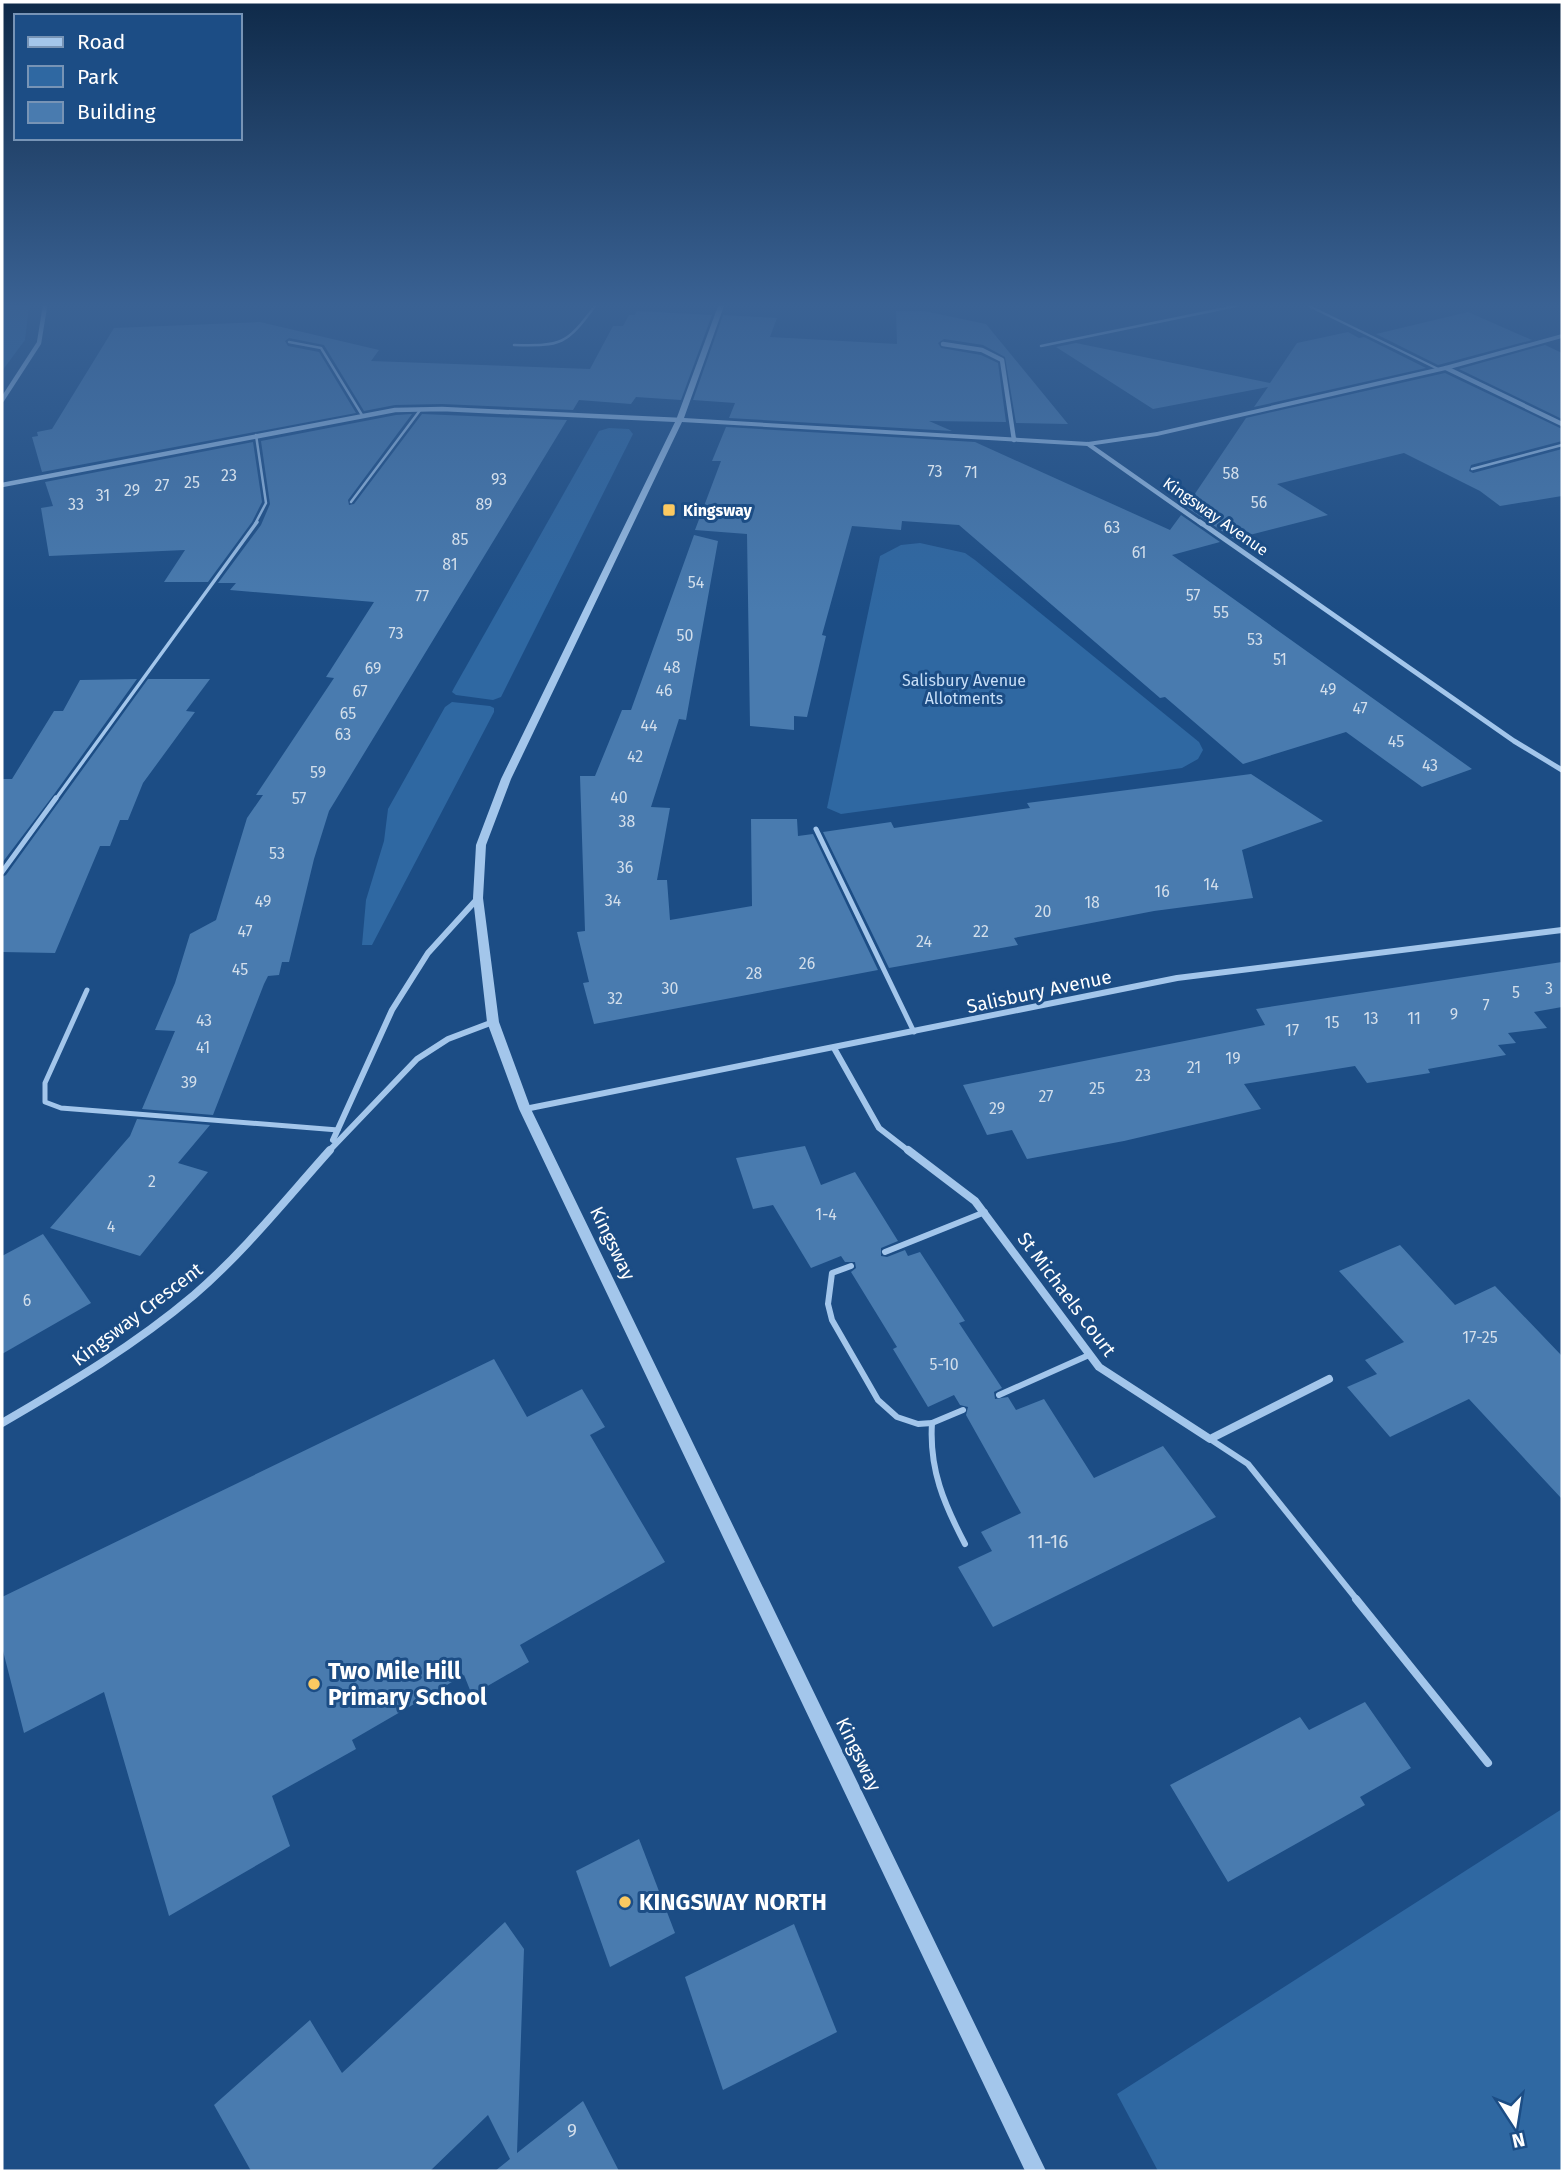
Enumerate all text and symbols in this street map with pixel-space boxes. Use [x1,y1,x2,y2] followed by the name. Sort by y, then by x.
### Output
[14,14,242,140] legend
[77,29,125,55] text: Road
[77,64,119,90] text: Park
[77,99,156,125] text: Building
[928,462,942,481] house number: 73
[964,463,978,482] house number: 71
[1223,464,1240,483] house number: 58
[221,466,237,485] house number: 23
[491,470,507,489] house number: 93
[184,473,200,492] house number: 25
[1160,473,1272,560] street label: Kingsway Avenue
[155,476,169,495] house number: 27
[124,481,140,500] house number: 29
[96,486,110,505] house number: 31
[1251,493,1267,512] house number: 56
[68,495,84,514] house number: 33
[476,495,492,514] house number: 89
[683,501,752,520] place label: Kingsway
[661,502,677,518] marker: Kingsway
[1104,518,1120,537] house number: 63
[452,530,468,549] house number: 85
[1132,543,1146,562] house number: 61
[442,555,458,574] house number: 81
[688,573,705,592] house number: 54
[1186,586,1200,605] house number: 57
[415,587,429,606] house number: 77
[1213,603,1229,622] house number: 55
[389,624,403,643] house number: 73
[677,626,694,645] house number: 50
[1247,630,1263,649] house number: 53
[1273,650,1287,669] house number: 51
[663,658,681,677] house number: 48
[365,659,381,678] house number: 69
[902,671,1026,708] park label: Salisbury Avenue Allotments
[1320,680,1336,699] house number: 49
[655,681,673,700] house number: 46
[352,682,368,701] house number: 67
[1352,699,1368,718] house number: 47
[340,704,356,723] house number: 65
[640,716,658,735] house number: 44
[335,725,351,744] house number: 63
[1388,732,1404,751] house number: 45
[627,747,643,766] house number: 42
[1422,756,1438,775] house number: 43
[310,763,326,782] house number: 59
[610,788,628,807] house number: 40
[292,789,306,808] house number: 57
[619,812,636,831] house number: 38
[269,844,285,863] house number: 53
[617,858,633,877] house number: 36
[1203,875,1219,894] house number: 14
[1154,882,1170,901] house number: 16
[605,891,622,910] house number: 34
[255,892,271,911] house number: 49
[1084,893,1100,912] house number: 18
[1035,902,1051,921] house number: 20
[237,922,253,941] house number: 47
[973,922,989,941] house number: 22
[916,932,932,951] house number: 24
[799,954,815,973] house number: 26
[232,960,248,979] house number: 45
[746,964,763,983] house number: 28
[965,965,1114,1018] street label: Salisbury Avenue
[662,979,679,998] house number: 30
[1545,979,1553,998] house number: 3
[1512,983,1520,1002] house number: 5
[607,989,623,1008] house number: 32
[1482,996,1490,1015] house number: 7
[1450,1005,1458,1024] house number: 9
[1364,1009,1378,1028] house number: 13
[1407,1009,1421,1028] house number: 11
[196,1011,212,1030] house number: 43
[1325,1013,1339,1032] house number: 15
[1285,1021,1299,1040] house number: 17
[196,1038,210,1057] house number: 41
[1225,1049,1241,1068] house number: 19
[1187,1058,1201,1077] house number: 21
[1135,1066,1151,1085] house number: 23
[181,1073,197,1092] house number: 39
[1089,1079,1105,1098] house number: 25
[1039,1087,1053,1106] house number: 27
[989,1099,1005,1118] house number: 29
[148,1172,156,1191] house number: 2
[585,1203,640,1284] street label: Kingsway
[815,1205,837,1224] house number: 1-4
[107,1217,116,1236] house number: 4
[1012,1228,1121,1361] street label: St Michaels Court
[68,1258,207,1371] street label: Kingsway Crescent
[23,1291,31,1310] house number: 6
[1462,1328,1498,1347] house number: 17-25
[929,1355,959,1374] house number: 5-10
[1028,1530,1068,1553] house number: 11-16
[328,1657,487,1711] place label: Two Mile Hill Primary School
[306,1676,322,1692] marker: Two Mile Hill Primary School
[831,1714,886,1795] street label: Kingsway
[639,1888,827,1916] place label: KINGSWAY NORTH
[617,1894,633,1910] marker: KINGSWAY NORTH
[1480,2089,1550,2159] north arrow
[567,2119,577,2142] house number: 9
[1510,2128,1527,2153] text: N

